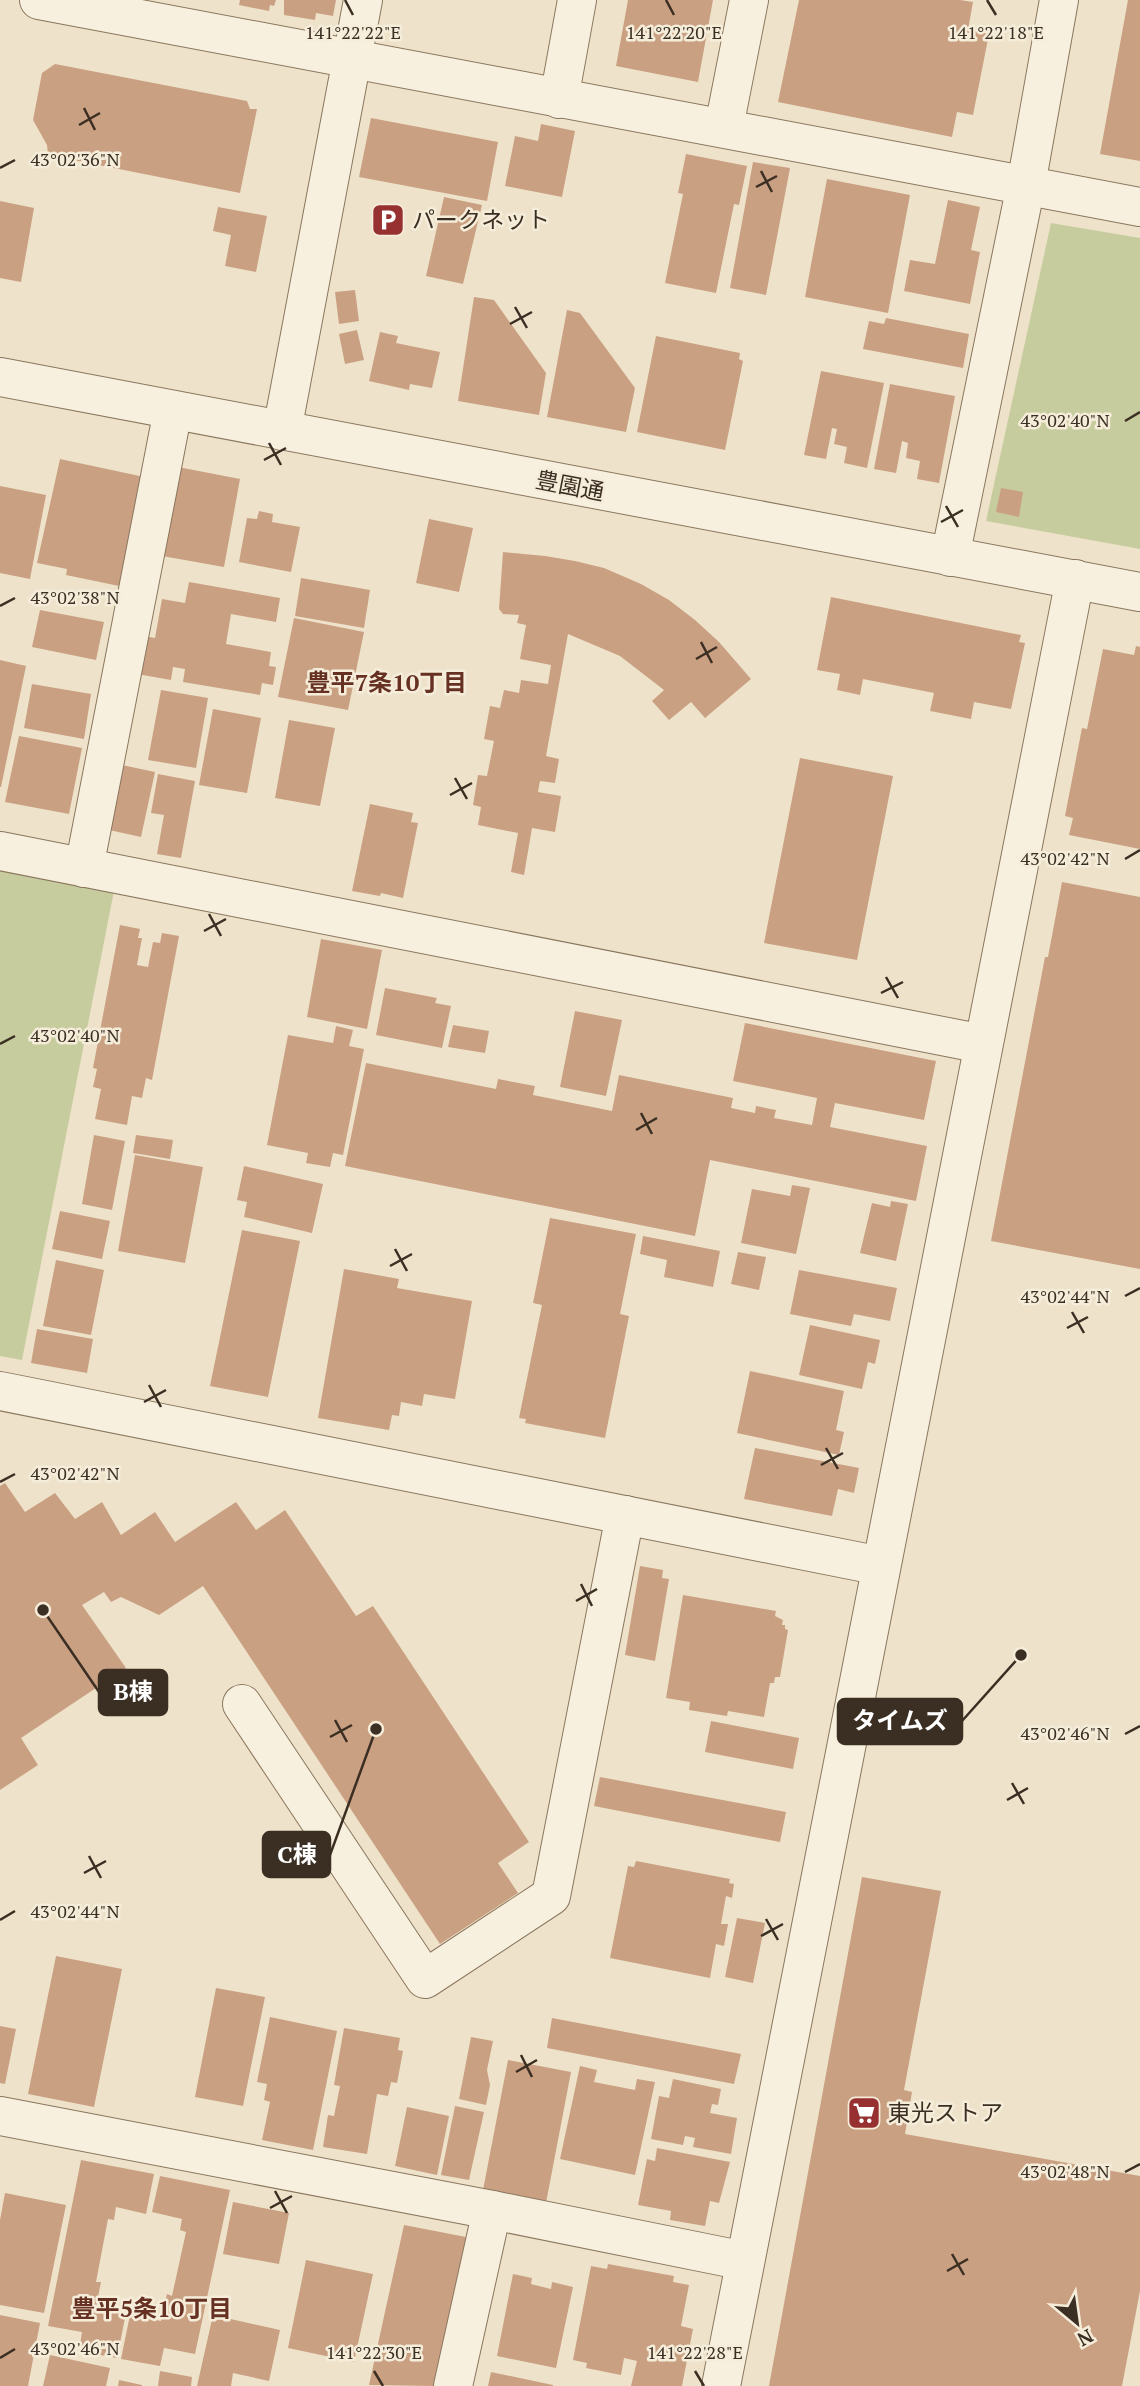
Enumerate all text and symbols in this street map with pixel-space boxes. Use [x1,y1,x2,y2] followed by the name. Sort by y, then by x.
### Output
[305,20,401,44] text: 141°22'22"E
[626,20,722,44] text: 141°22'20"E
[948,20,1044,44] text: 141°22'18"E
[30,147,120,171] text: 43°02'36"N
[369,201,407,239] parking icon: パークネット
[412,204,550,235] place label: パークネット
[1020,408,1110,432] text: 43°02'40"N
[533,464,607,507] street label: 豊園通
[30,585,120,609] text: 43°02'38"N
[307,666,467,698] district label: 豊平7条10丁目
[1020,846,1110,870] text: 43°02'42"N
[30,1023,120,1047] text: 43°02'40"N
[1020,1284,1110,1308] text: 43°02'44"N
[30,1461,120,1485] text: 43°02'42"N
[99,1670,167,1715] callout: B棟
[113,1675,153,1707] text: B棟
[838,1699,962,1744] callout: タイムズ
[852,1704,948,1736] text: タイムズ
[1020,1721,1110,1745] text: 43°02'46"N
[263,1832,330,1877] callout: C棟
[277,1838,317,1870] text: C棟
[30,1899,120,1923] text: 43°02'44"N
[845,2094,883,2132] supermarket icon: 東光ストア
[888,2097,1003,2128] place label: 東光ストア
[1020,2159,1110,2183] text: 43°02'48"N
[1042,2288,1112,2358] north arrow
[72,2292,232,2324] district label: 豊平5条10丁目
[1073,2324,1098,2353] text: N
[30,2336,120,2360] text: 43°02'46"N
[326,2340,422,2364] text: 141°22'30"E
[647,2340,743,2364] text: 141°22'28"E

